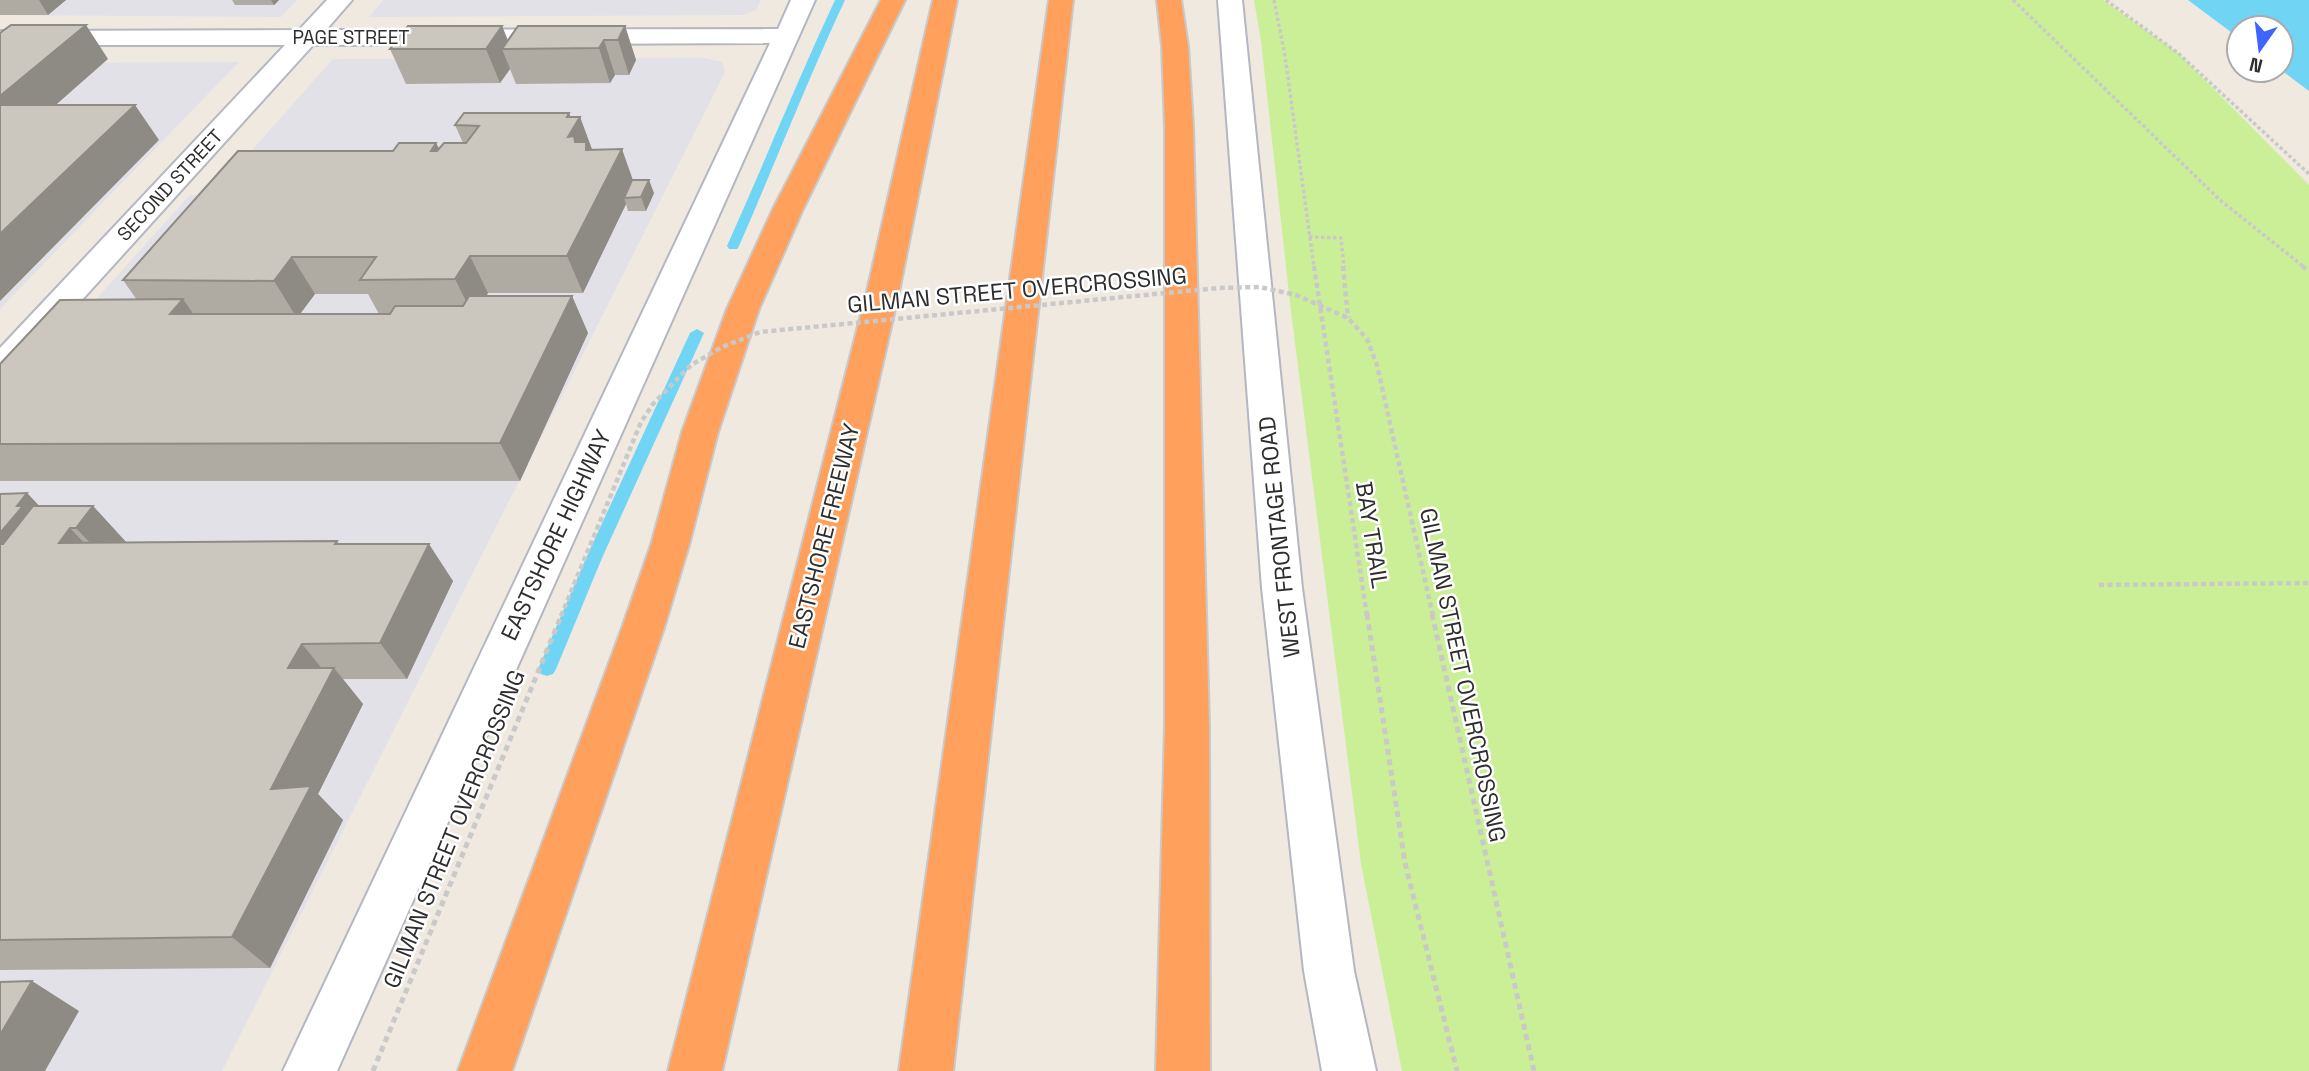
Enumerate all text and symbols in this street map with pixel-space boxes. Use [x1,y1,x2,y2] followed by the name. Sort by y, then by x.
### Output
[2225,14,2295,84] north arrow
[292,25,410,50] street label: PAGE STREET
[2247,51,2265,79] text: N
[112,124,228,246] street label: SECOND STREET
[846,260,1188,320] street label: GILMAN STREET OVERCROSSING
[1251,415,1307,659] street label: WEST FRONTAGE ROAD
[782,420,866,652] street label: EASTSHORE FREEWAY
[494,425,618,645] street label: EASTSHORE HIGHWAY
[1349,480,1395,590] street label: BAY TRAIL
[1413,505,1513,845] street label: GILMAN STREET OVERCROSSING
[376,665,532,993] street label: GILMAN STREET OVERCROSSING

